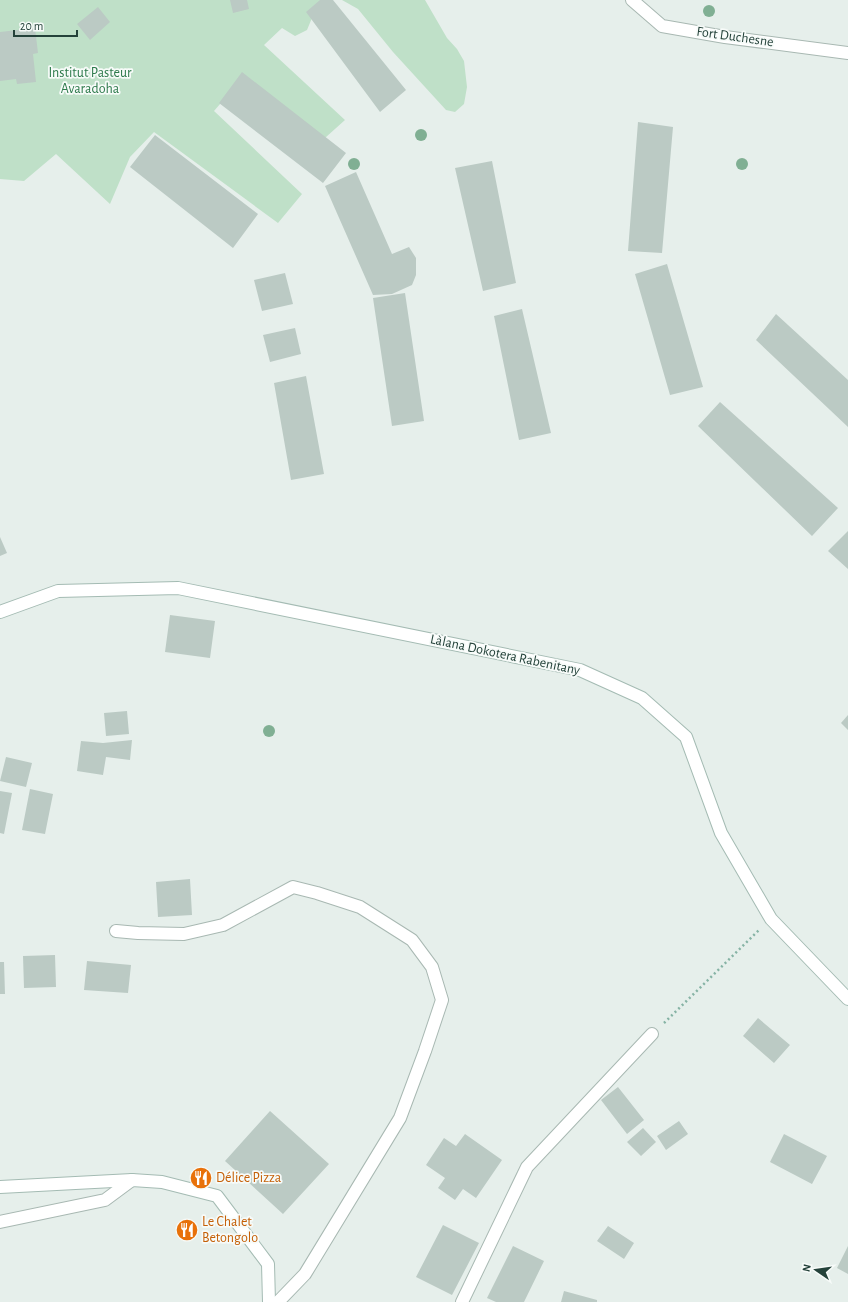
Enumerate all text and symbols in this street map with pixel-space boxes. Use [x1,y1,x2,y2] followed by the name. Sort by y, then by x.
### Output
[14,12,77,38] scale bar
[20,20,43,32] text: 20 m
[696,25,774,49] street label: Fort Duchesne
[48,66,132,96] park label: Institut Pasteur Avaradoha
[429,632,581,678] street label: Làlana Dokotera Rabenitany
[188,1165,214,1191] restaurant icon: Délice Pizza
[216,1171,282,1185] place label: Délice Pizza
[202,1215,258,1245] place label: Le Chalet Betongolo
[174,1217,200,1243] restaurant icon: Le Chalet Betongolo
[796,1250,836,1290] north arrow
[801,1263,813,1273] text: N

